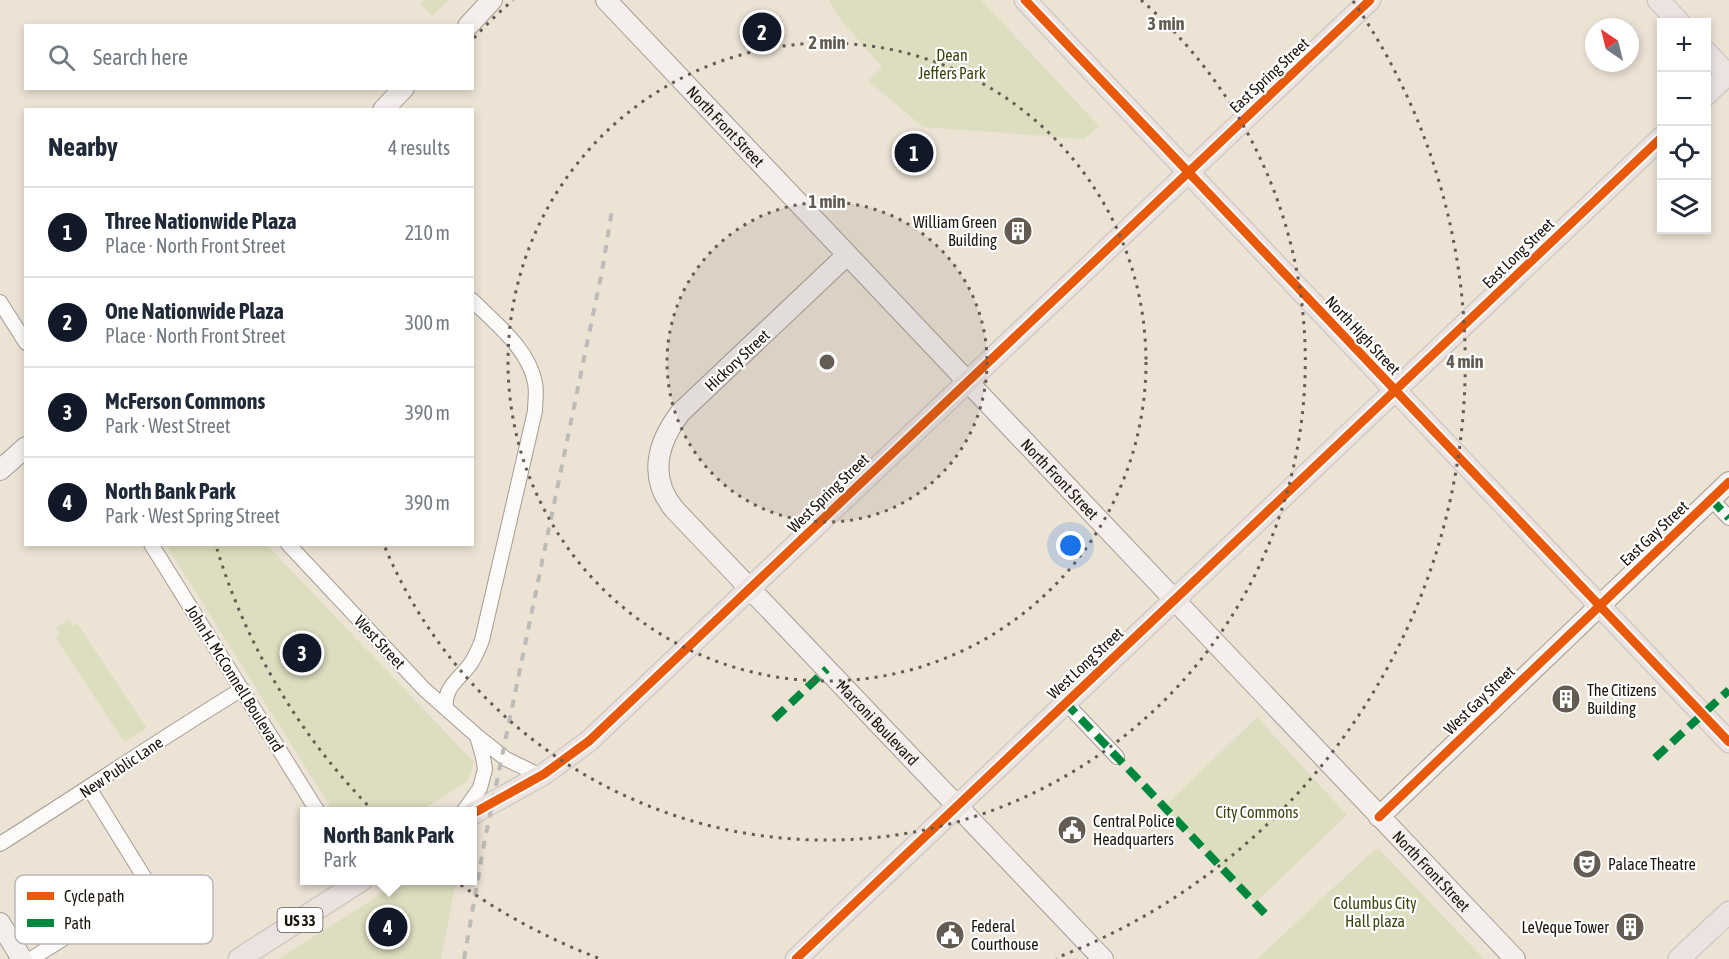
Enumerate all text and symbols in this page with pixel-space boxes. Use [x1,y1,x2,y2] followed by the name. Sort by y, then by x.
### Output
[742,9,782,54] pin: 2
[1148,13,1185,34] text: 3 min
[1585,18,1639,72] north arrow
[1657,18,1711,234] map controls
[1657,18,1711,72] button: +
[24,24,474,90] search box
[809,32,846,53] text: 2 min
[1226,34,1313,117] street label: East Spring Street
[45,41,78,74] icon: search
[93,44,188,70] text: Search here
[918,46,986,82] park label: Dean Jeffers Park
[1657,72,1711,126] button: −
[683,82,768,171] street label: North Front Street
[1657,126,1711,180] button: locate
[894,130,934,176] pin: 1
[48,132,118,162] text: Nearby
[388,136,450,159] text: 4 results
[1657,180,1711,234] button: layers
[809,191,846,212] text: 1 min
[105,208,297,234] text: Three Nationwide Plaza
[913,213,997,250] place label: William Green Building
[1479,214,1558,292] street label: East Long Street
[1002,215,1034,247] building icon: William Green Building
[63,221,72,244] text: 1
[405,221,450,244] text: 210 m
[105,234,286,257] text: Place · North Front Street
[1321,292,1404,379] street label: North High Street
[105,298,284,324] text: One Nationwide Plaza
[63,311,72,334] text: 2
[405,311,450,334] text: 300 m
[105,324,286,347] text: Place · North Front Street
[701,325,774,395] street label: Hickory Street
[1446,351,1484,372] text: 4 min
[817,352,837,372] centre of rings
[105,388,265,414] text: McFerson Commons
[63,401,72,424] text: 3
[405,401,450,424] text: 390 m
[105,414,231,437] text: Park · West Street
[1018,435,1103,523] street label: North Front Street
[784,450,873,537] street label: West Spring Street
[105,478,235,504] text: North Bank Park
[63,491,72,514] text: 4
[405,491,450,514] text: 390 m
[1616,497,1693,570] street label: East Gay Street
[105,504,280,527] text: Park · West Spring Street
[1056,531,1085,560] your location
[182,601,288,755] street label: John H. McConnell Boulevard
[351,612,409,673] street label: West Street
[1044,623,1127,703] street label: West Long Street
[282,630,322,676] pin: 3
[1440,662,1519,739] street label: West Gay Street
[833,677,922,769] street label: Marconi Boulevard
[1587,681,1657,718] place label: The Citizens Building
[1550,683,1582,715] building icon: The Citizens Building
[76,733,166,801] street label: New Public Lane
[1216,803,1299,822] park label: City Commons
[300,807,477,885] popup
[1093,812,1174,849] place label: Central Police Headquarters
[1056,814,1088,846] public building icon: Central Police Headquarters
[323,822,454,848] text: North Bank Park
[1389,827,1474,915] street label: North Front Street
[323,848,357,871] text: Park
[1571,848,1603,880] theatre icon: Palace Theatre
[1608,855,1696,873] place label: Palace Theatre
[15,875,213,944] legend
[64,887,124,906] text: Cycle path
[1333,894,1417,931] park label: Columbus City Hall plaza
[368,904,408,950] pin: 4
[278,908,322,932] road number: US 33
[1614,911,1646,943] building icon: LeVeque Tower
[64,914,91,932] text: Path
[971,917,1039,953] place label: Federal Courthouse
[1521,918,1609,937] place label: LeVeque Tower
[934,919,966,951] public building icon: Federal Courthouse

